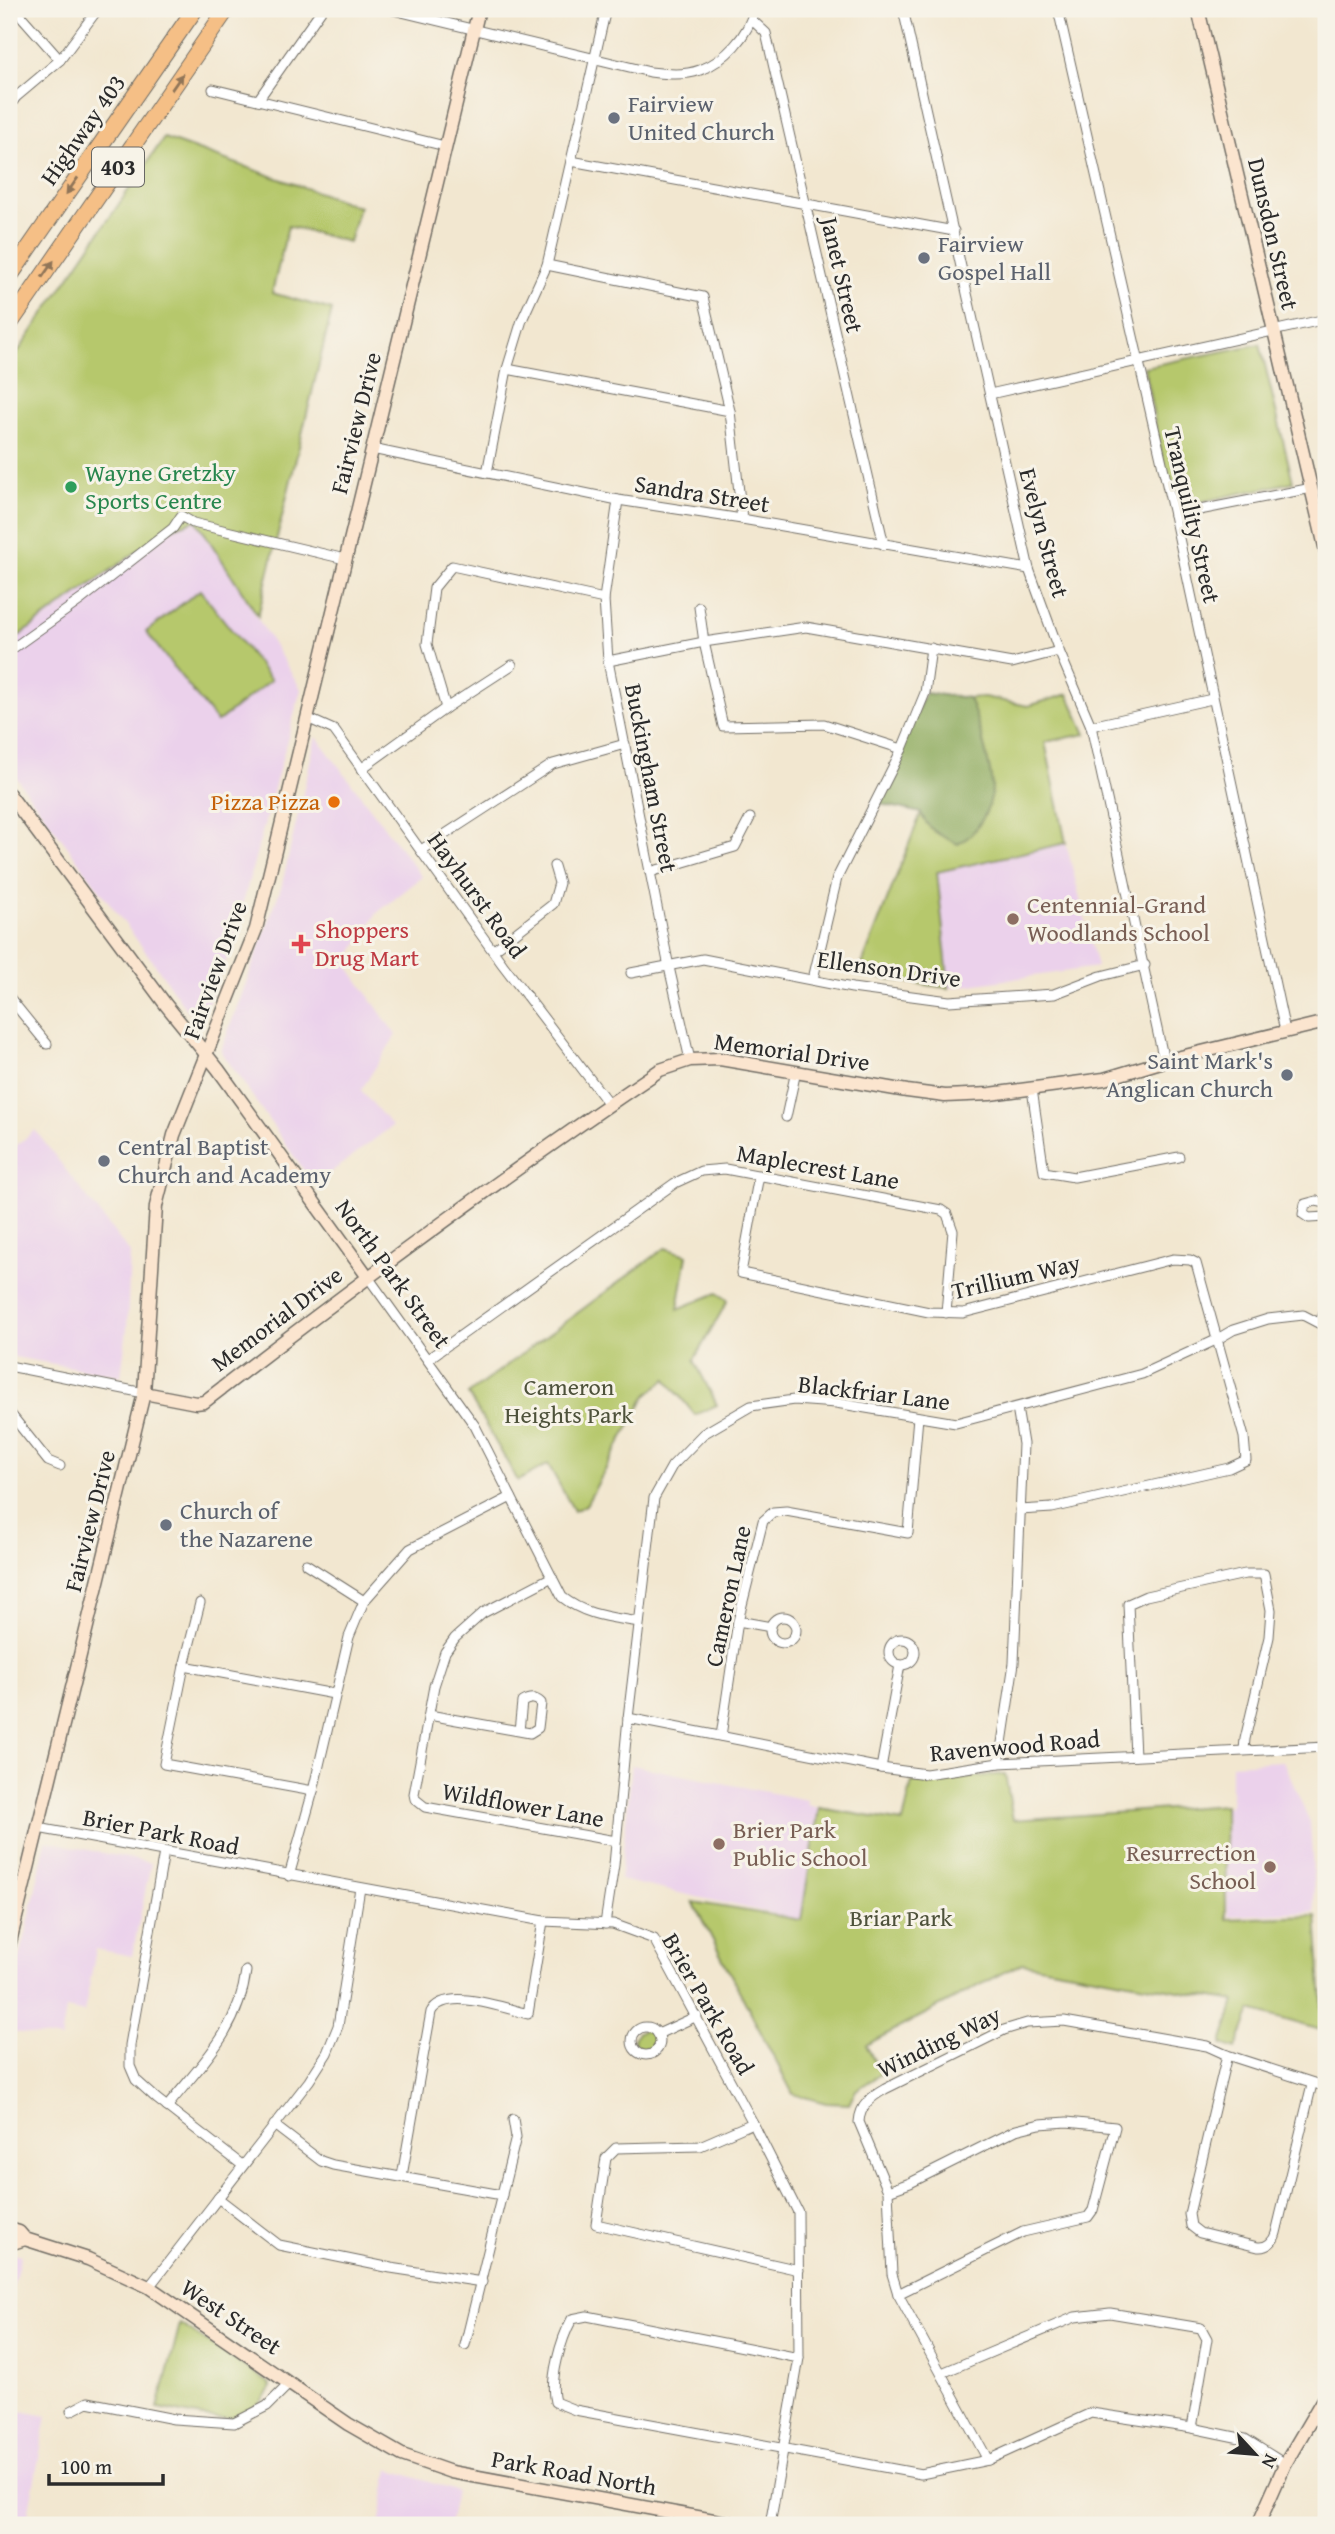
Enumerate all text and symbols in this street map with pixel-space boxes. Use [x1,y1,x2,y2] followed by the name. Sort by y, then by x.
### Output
[34,69,132,191] street label: Highway 403
[170,73,184,91] one-way arrow
[628,86,775,149] place label: Fairview United Church
[606,110,622,126] marker: Fairview United Church
[92,148,144,186] road number: 403
[1239,154,1308,314] street label: Dunsdon Street
[65,177,79,195] one-way arrow
[811,210,873,337] street label: Janet Street
[938,226,1051,289] place label: Fairview Gospel Hall
[916,250,932,266] marker: Fairview Gospel Hall
[41,259,54,279] one-way arrow
[321,348,390,497] street label: Fairview Drive
[1155,423,1230,607] street label: Tranquility Street
[85,455,236,518] place label: Wayne Gretzky Sports Centre
[1010,464,1079,602] street label: Evelyn Street
[632,466,773,522] street label: Sandra Street
[63,479,79,495] marker: Wayne Gretzky Sports Centre
[616,681,687,876] street label: Buckingham Street
[211,784,321,819] place label: Pizza Pizza
[326,794,342,810] marker: Pizza Pizza
[419,824,535,965] street label: Hayhurst Road
[1027,887,1210,950] place label: Centennial-Grand Woodlands School
[173,896,256,1044] street label: Fairview Drive
[1005,911,1021,927] marker: Centennial-Grand Woodlands School
[315,912,420,975] place label: Shoppers Drug Mart
[293,936,309,952] marker: Shoppers Drug Mart
[815,941,963,996] street label: Ellenson Drive
[712,1023,872,1080] street label: Memorial Drive
[1106,1043,1274,1106] place label: Saint Mark's Anglican Church
[1279,1067,1295,1083] marker: Saint Mark's Anglican Church
[118,1129,331,1192] place label: Central Baptist Church and Academy
[734,1135,902,1198] street label: Maplecrest Lane
[96,1153,112,1169] marker: Central Baptist Church and Academy
[327,1192,460,1356] street label: North Park Street
[948,1245,1084,1308] street label: Trillium Way
[204,1257,350,1380] street label: Memorial Drive
[796,1366,952,1419] street label: Blackfriar Lane
[505,1369,634,1432] park label: Cameron Heights Park
[55,1446,124,1595] street label: Fairview Drive
[180,1493,313,1556] place label: Church of the Nazarene
[158,1517,174,1533] marker: Church of the Nazarene
[695,1522,760,1670] street label: Cameron Lane
[929,1721,1102,1770] street label: Ravenwood Road
[439,1773,607,1836] street label: Wildflower Lane
[80,1799,242,1864] street label: Brier Park Road
[733,1812,868,1875] place label: Brier Park Public School
[1126,1835,1257,1898] place label: Resurrection School
[711,1836,727,1852] marker: Brier Park Public School
[1262,1859,1278,1875] marker: Resurrection School
[849,1900,953,1935] park label: Briar Park
[654,1926,763,2081] street label: Brier Park Road
[871,1997,1007,2087] street label: Winding Way
[174,2270,289,2363] street label: West Street
[1220,2418,1290,2488] north arrow
[489,2441,660,2504] street label: Park Road North
[49,2443,163,2487] scale bar
[1255,2450,1286,2474] text: N
[60,2451,112,2482] text: 100 m

